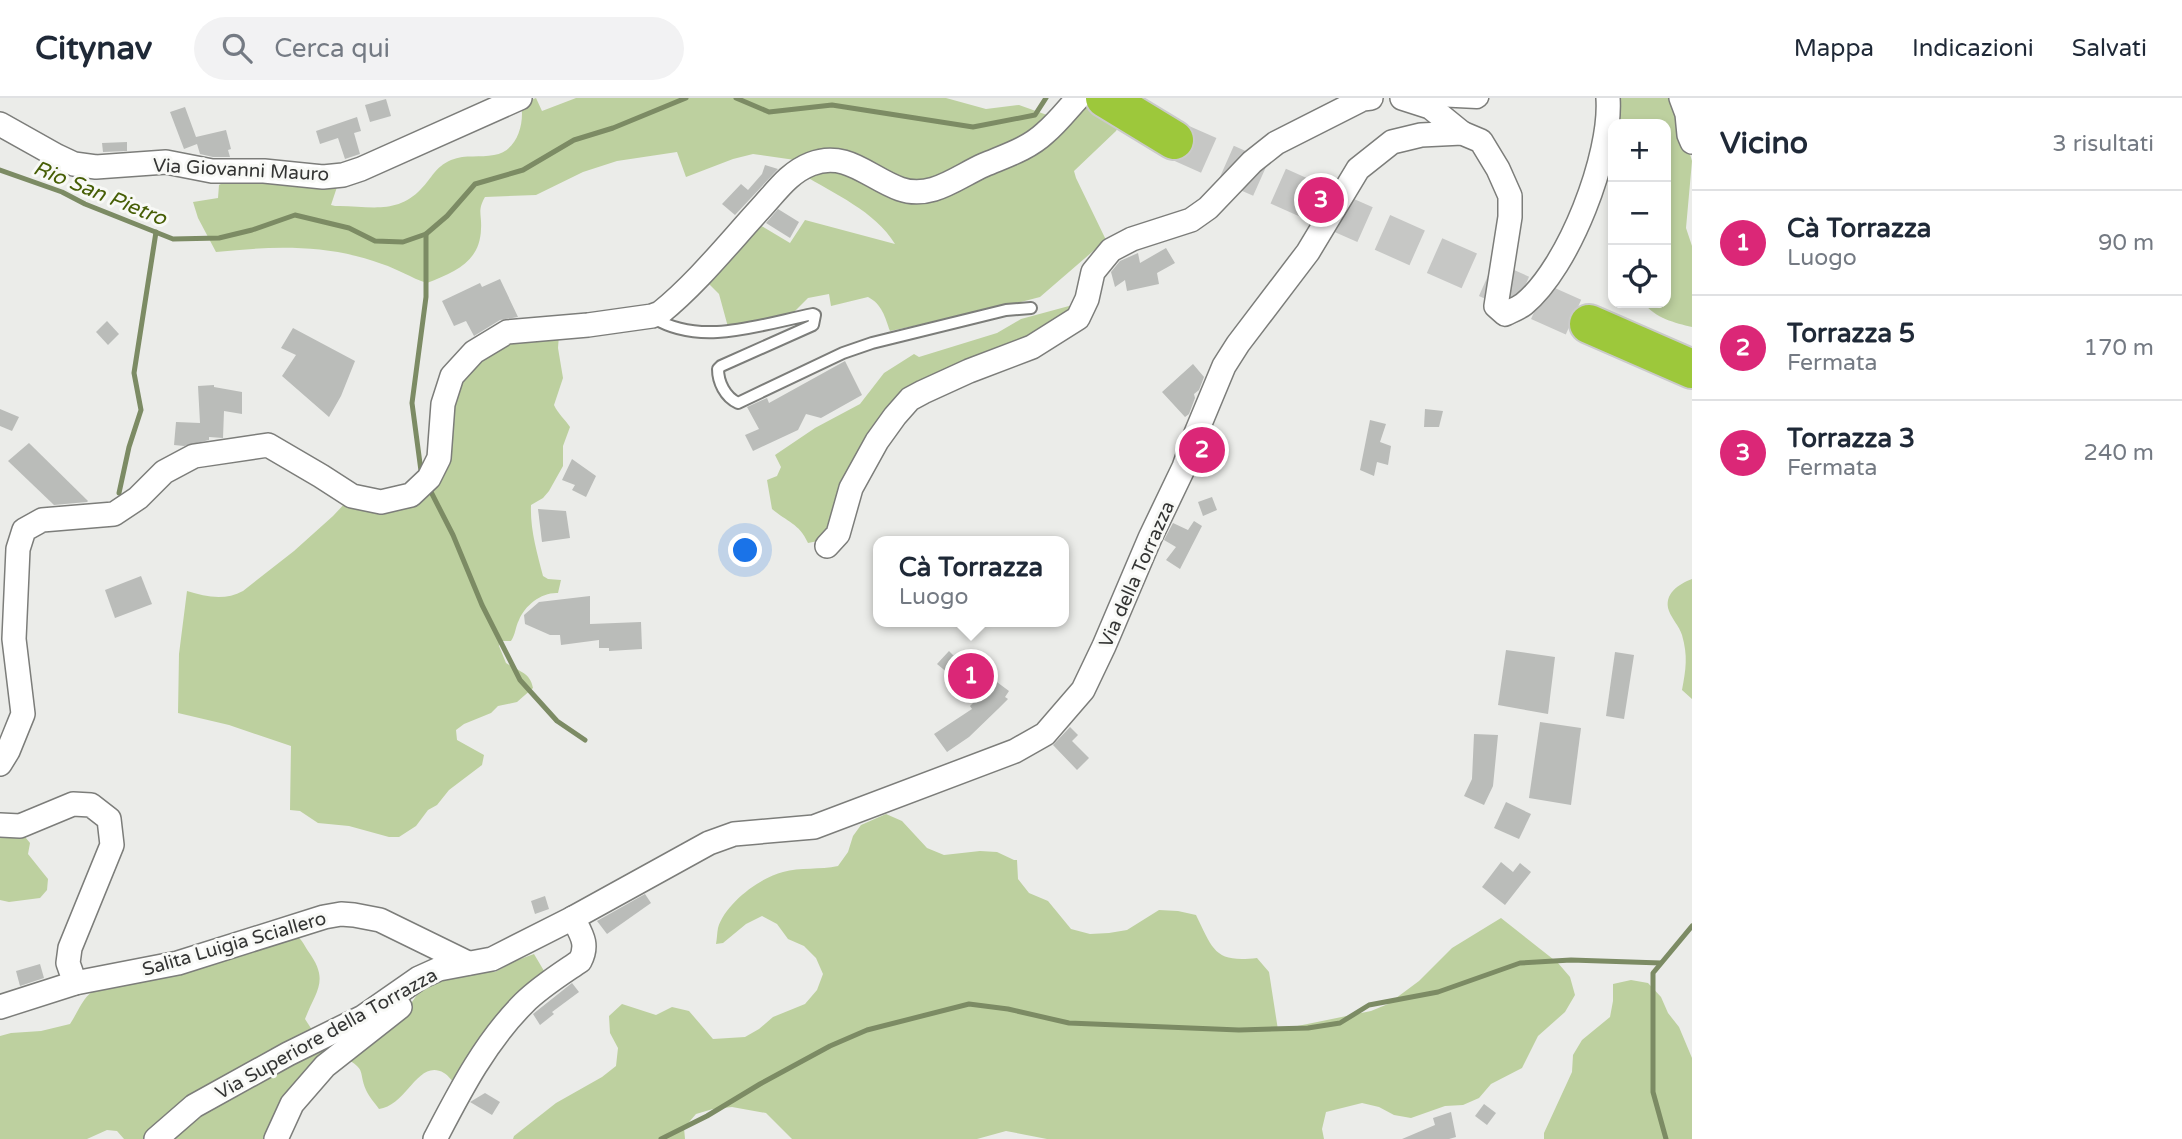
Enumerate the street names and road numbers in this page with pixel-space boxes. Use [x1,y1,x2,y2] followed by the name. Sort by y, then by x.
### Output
[152,154,330,186] street label: Via Giovanni Mauro
[1095,498,1179,651] street label: Via della Torrazza
[140,907,329,981] street label: Salita Luigia Sciallero
[212,964,441,1104] street label: Via Superiore della Torrazza

